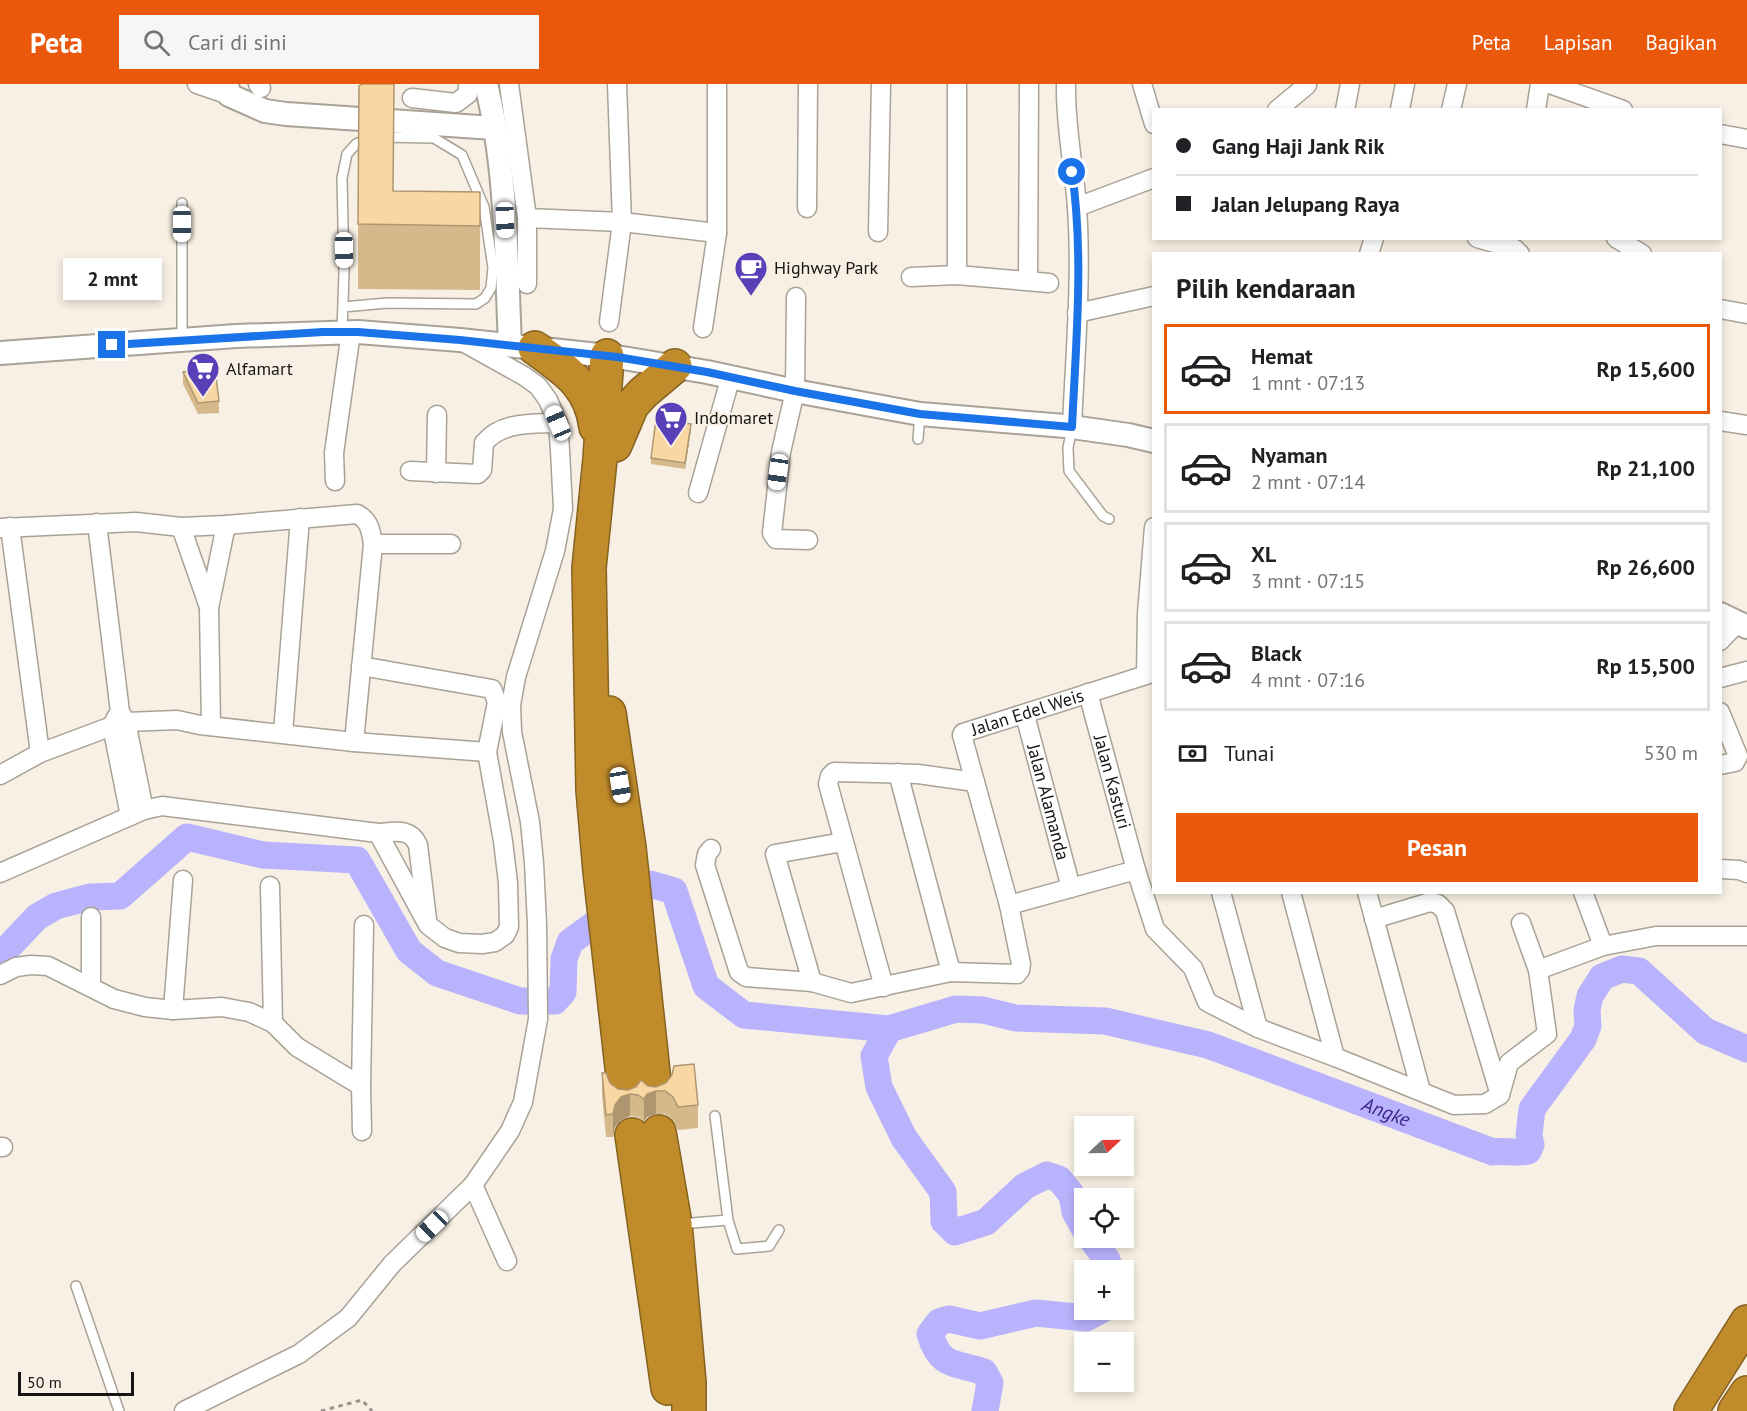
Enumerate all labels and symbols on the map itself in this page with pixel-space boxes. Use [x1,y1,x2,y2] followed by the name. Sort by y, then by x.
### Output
[1058,158,1085,185] route start
[495,202,515,238] car
[173,206,191,242] car
[335,232,353,268] car
[733,250,769,297] cafe icon: Highway Park
[774,256,879,279] place label: Highway Park
[63,258,162,300] callout: 2 mnt
[98,331,125,358] route end
[185,351,221,398] supermarket icon: Alfamart
[226,357,293,380] place label: Alfamart
[653,400,689,447] supermarket icon: Indomaret
[543,403,573,443] car
[694,406,773,429] place label: Indomaret
[767,453,789,491] car
[967,683,1087,741] street label: Jalan Edel Weis
[1089,731,1136,831] street label: Jalan Kasturi
[1022,740,1075,862] street label: Jalan Alamanda
[608,766,632,804] car
[1357,1091,1414,1133] water label: Angke
[1074,1116,1134,1176] north arrow
[413,1207,451,1245] car
[18,1369,134,1396] scale bar

